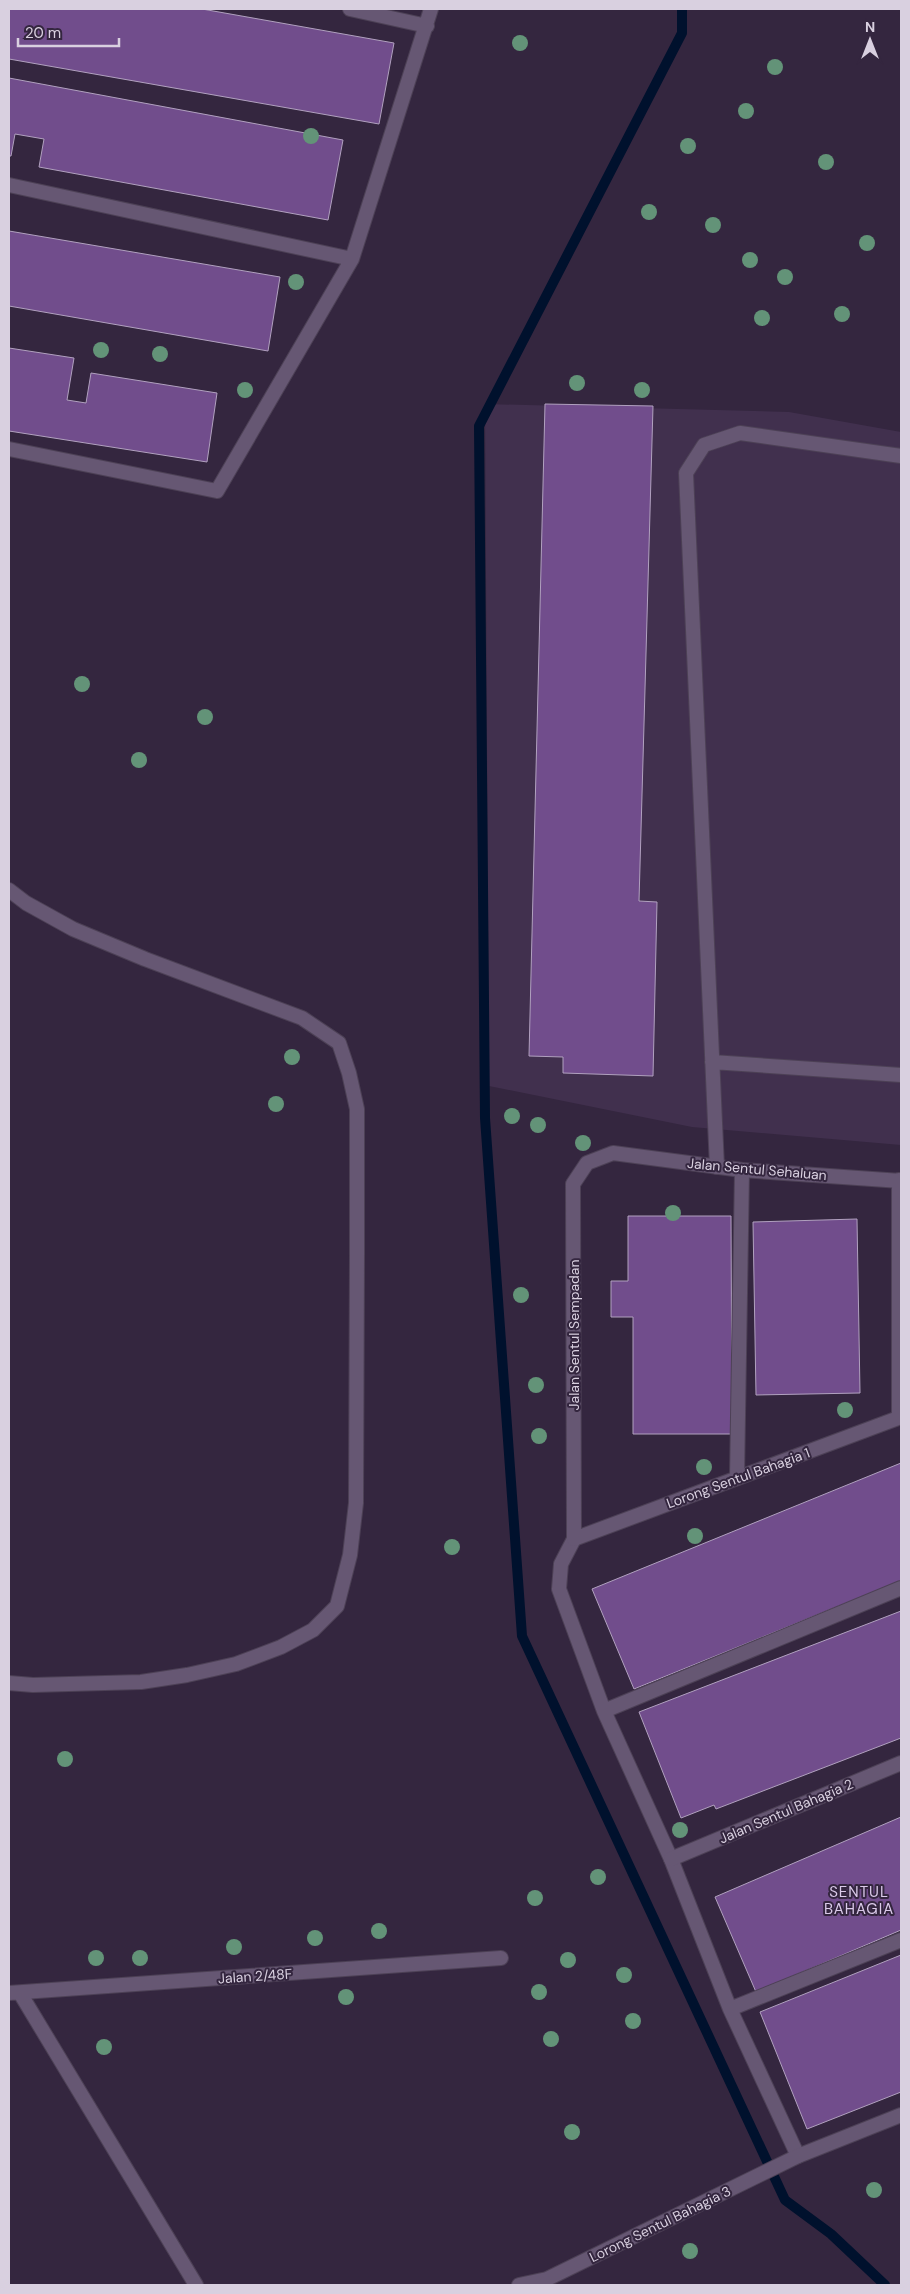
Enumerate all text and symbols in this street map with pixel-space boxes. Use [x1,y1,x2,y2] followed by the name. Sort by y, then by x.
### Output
[18,15,119,47] scale bar
[845,15,895,65] north arrow
[865,18,875,36] text: N
[25,23,61,43] text: 20 m
[686,1154,828,1184] street label: Jalan Sentul Sehaluan
[565,1260,583,1410] street label: Jalan Sentul Sempadan
[664,1444,812,1512] street label: Lorong Sentul Bahagia 1
[716,1775,856,1847] street label: Jalan Sentul Bahagia 2
[824,1882,894,1919] district label: SENTUL BAHAGIA
[217,1964,293,1988] street label: Jalan 2/48F
[586,2182,734,2266] street label: Lorong Sentul Bahagia 3

